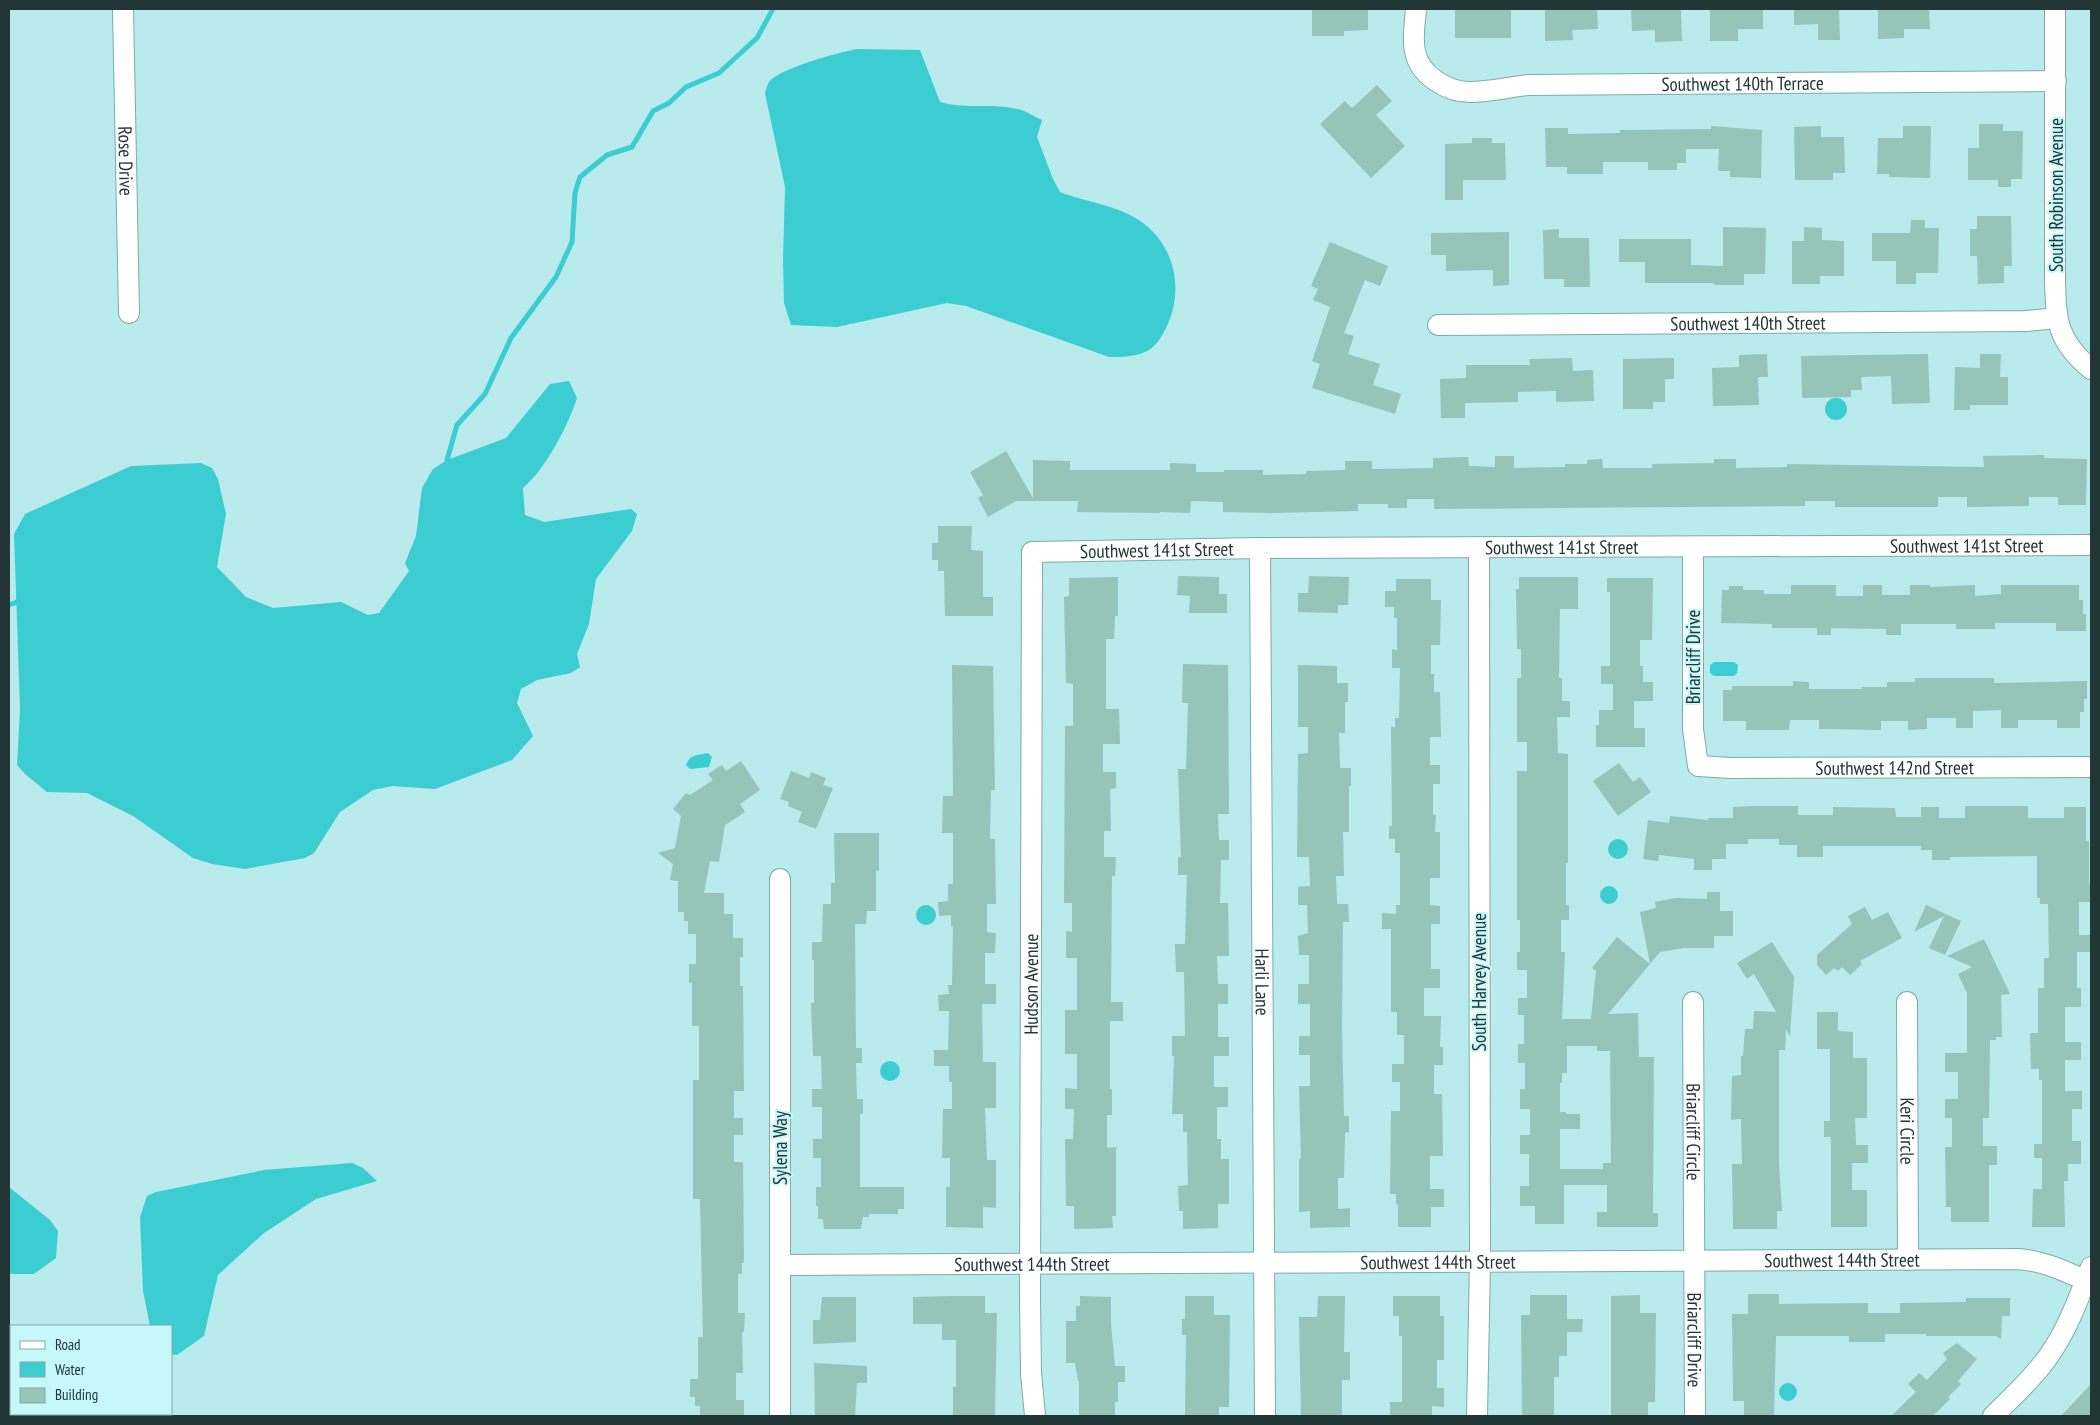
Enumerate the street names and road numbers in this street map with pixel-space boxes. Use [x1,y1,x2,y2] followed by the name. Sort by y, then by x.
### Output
[1661,71,1824,96] street label: Southwest 140th Terrace
[2044,118,2068,272] street label: South Robinson Avenue
[113,126,139,196] street label: Rose Drive
[1670,310,1827,335] street label: Southwest 140th Street
[1890,533,2044,558] street label: Southwest 141st Street
[1485,535,1639,559] street label: Southwest 141st Street
[1080,536,1235,563] street label: Southwest 141st Street
[1681,609,1705,704] street label: Briarcliff Drive
[1815,755,1975,780] street label: Southwest 142nd Street
[1467,913,1491,1051] street label: South Harvey Avenue
[1019,933,1043,1035] street label: Hudson Avenue
[1250,948,1275,1016] street label: Harli Lane
[1681,1083,1706,1181] street label: Briarcliff Circle
[1895,1097,1920,1165] street label: Keri Circle
[768,1110,792,1185] street label: Sylena Way
[1764,1247,1921,1272] street label: Southwest 144th Street
[1360,1249,1517,1274] street label: Southwest 144th Street
[954,1251,1111,1276] street label: Southwest 144th Street
[1682,1293,1707,1388] street label: Briarcliff Drive

